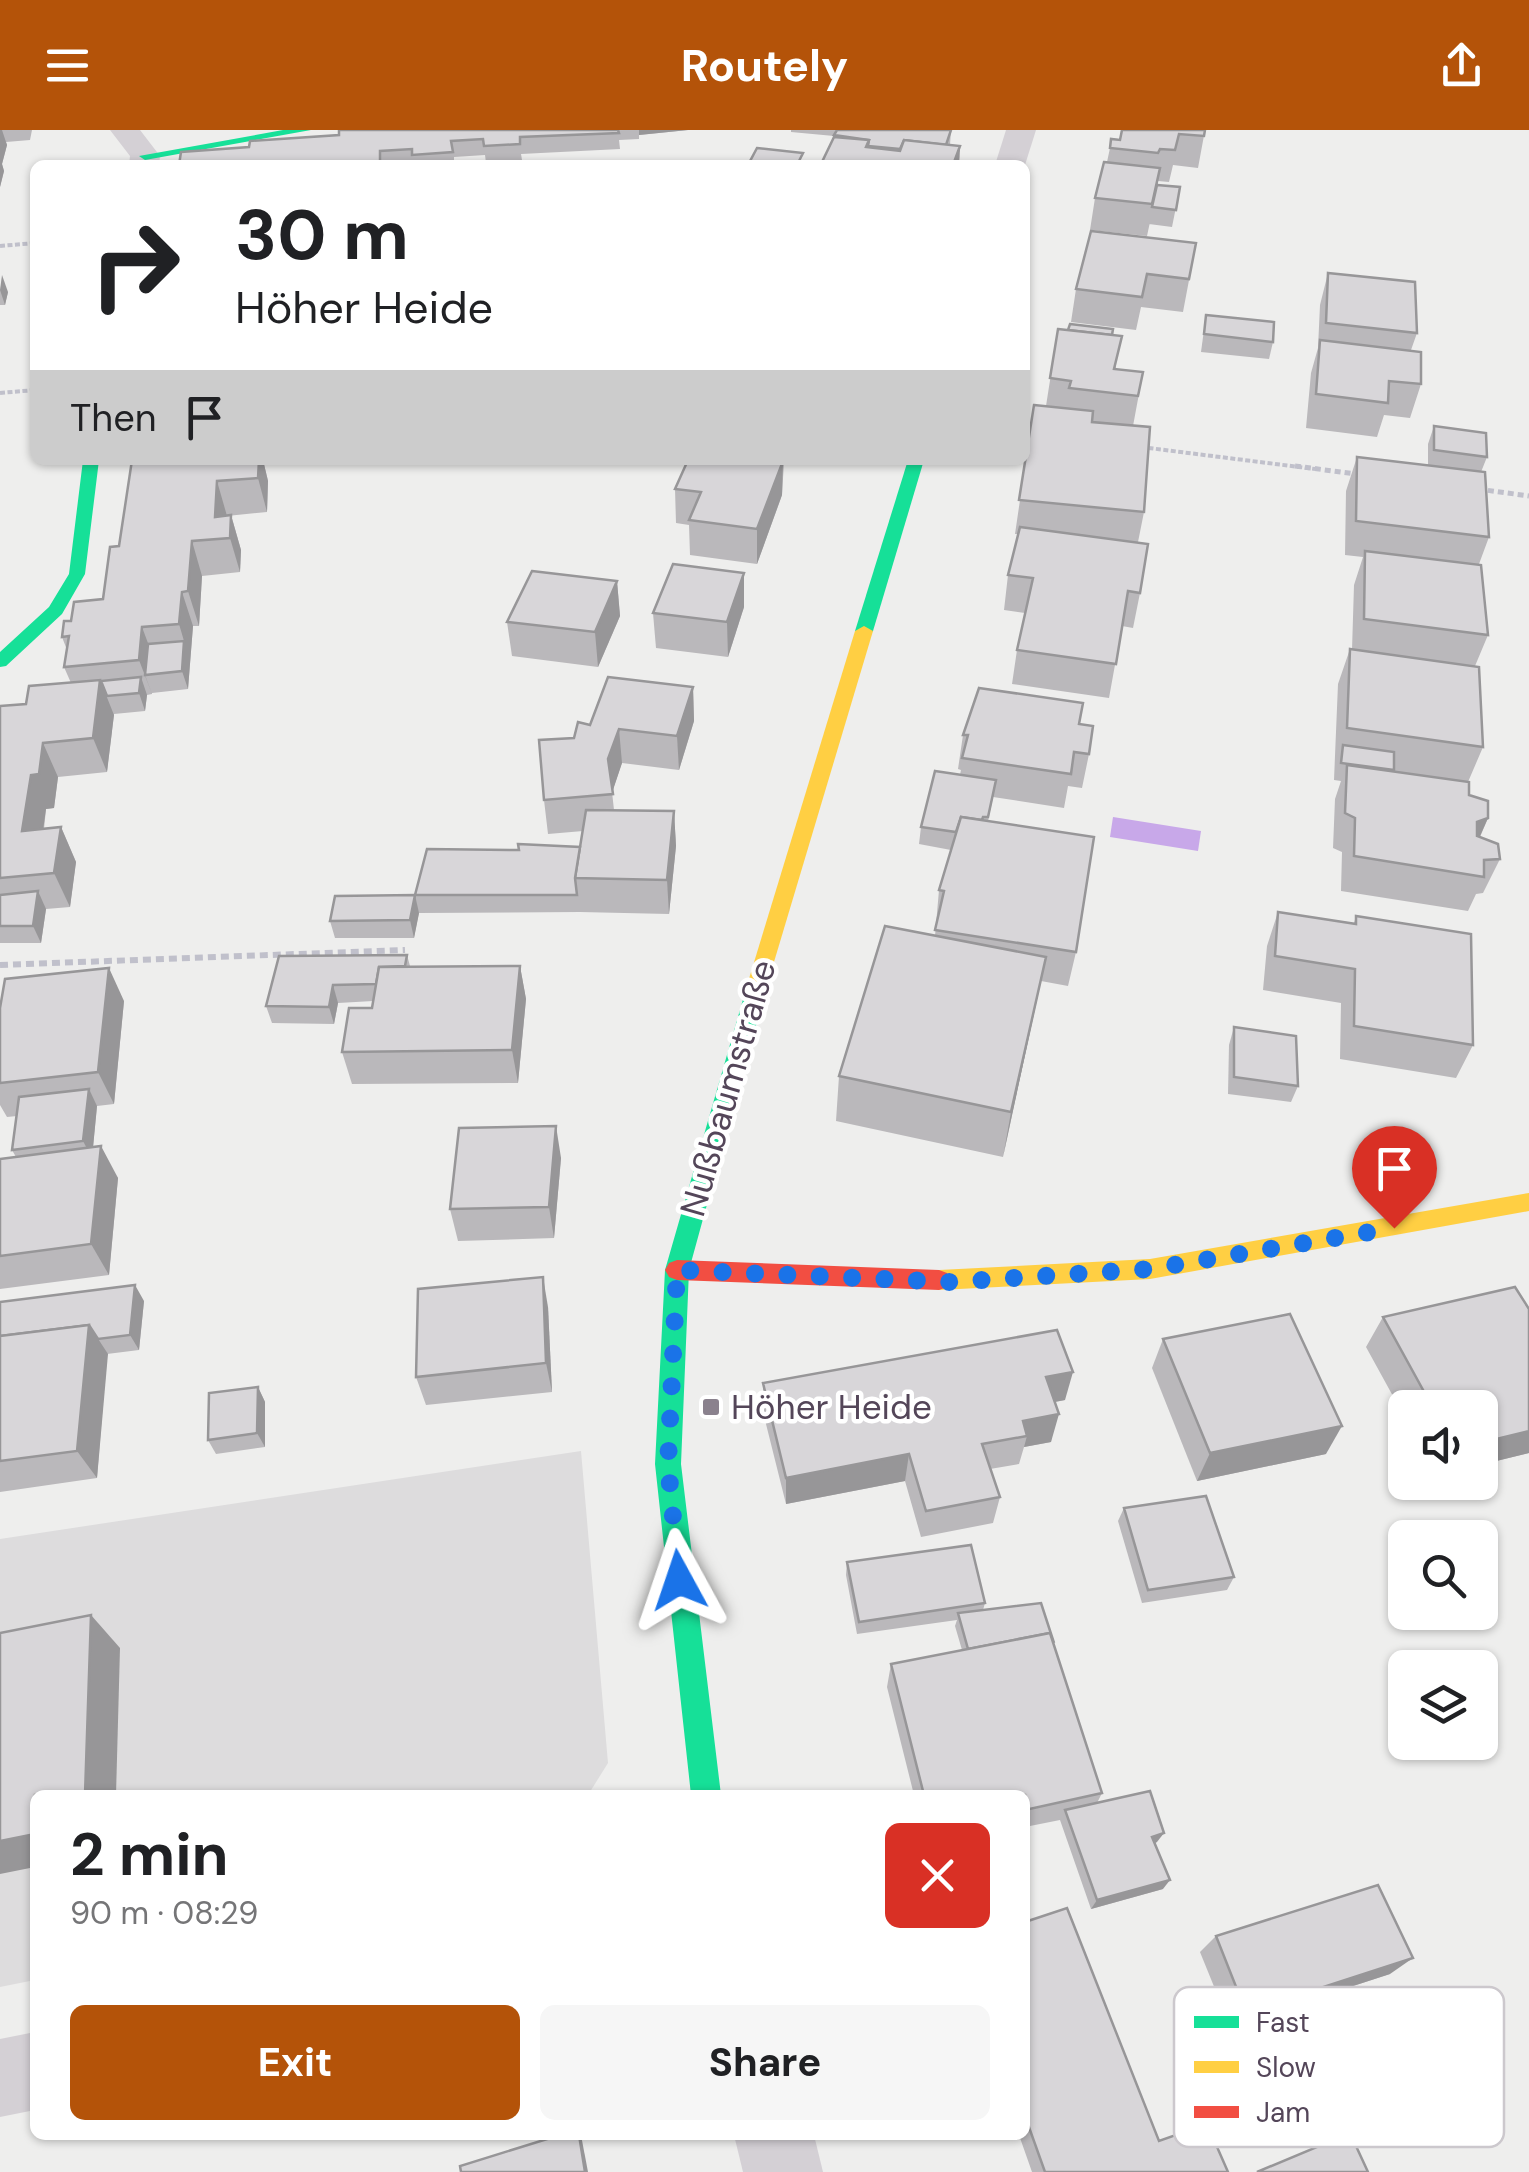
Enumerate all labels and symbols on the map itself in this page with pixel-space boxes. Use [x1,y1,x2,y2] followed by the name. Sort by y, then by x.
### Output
[669,955,787,1221] street label: Nußbaumstraße
[1352,1126,1437,1229] pin
[731,1384,932,1430] place label: Höher Heide
[700,1396,722,1418] marker: Höher Heide
[627,1528,731,1632] position arrow
[1174,1987,1504,2147] legend
[1256,2004,1310,2041] text: Fast
[1256,2049,1316,2086] text: Slow
[1256,2094,1310,2131] text: Jam

